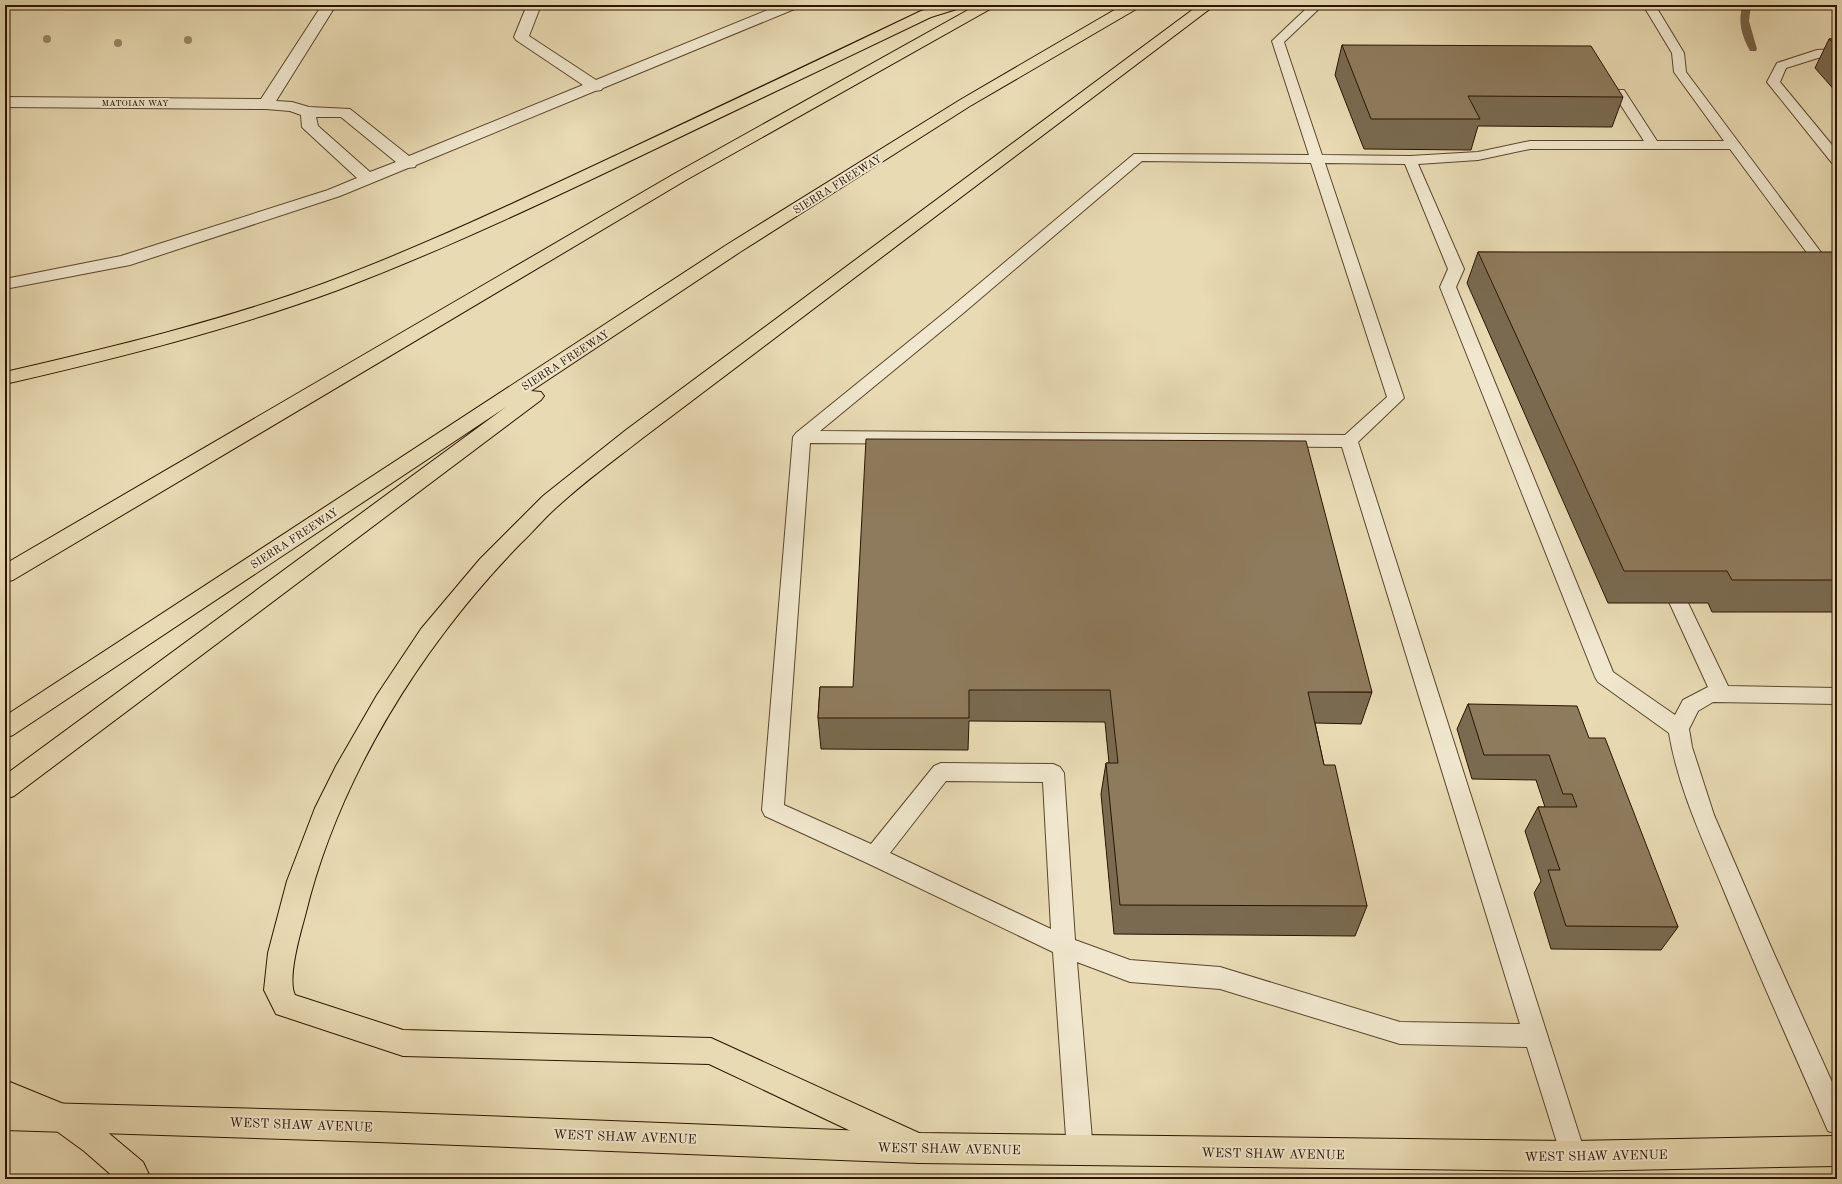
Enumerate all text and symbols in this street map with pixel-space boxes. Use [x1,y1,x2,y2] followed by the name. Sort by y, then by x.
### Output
[102,99,169,108] street label: MATOIAN WAY
[792,154,884,217] street label: SIERRA FREEWAY
[520,329,611,394] street label: SIERRA FREEWAY
[249,507,340,572] street label: SIERRA FREEWAY
[229,1117,373,1134] street label: WEST SHAW AVENUE
[553,1129,697,1146] street label: WEST SHAW AVENUE
[877,1142,1021,1157] street label: WEST SHAW AVENUE
[1201,1147,1345,1162] street label: WEST SHAW AVENUE
[1524,1149,1668,1164] street label: WEST SHAW AVENUE

